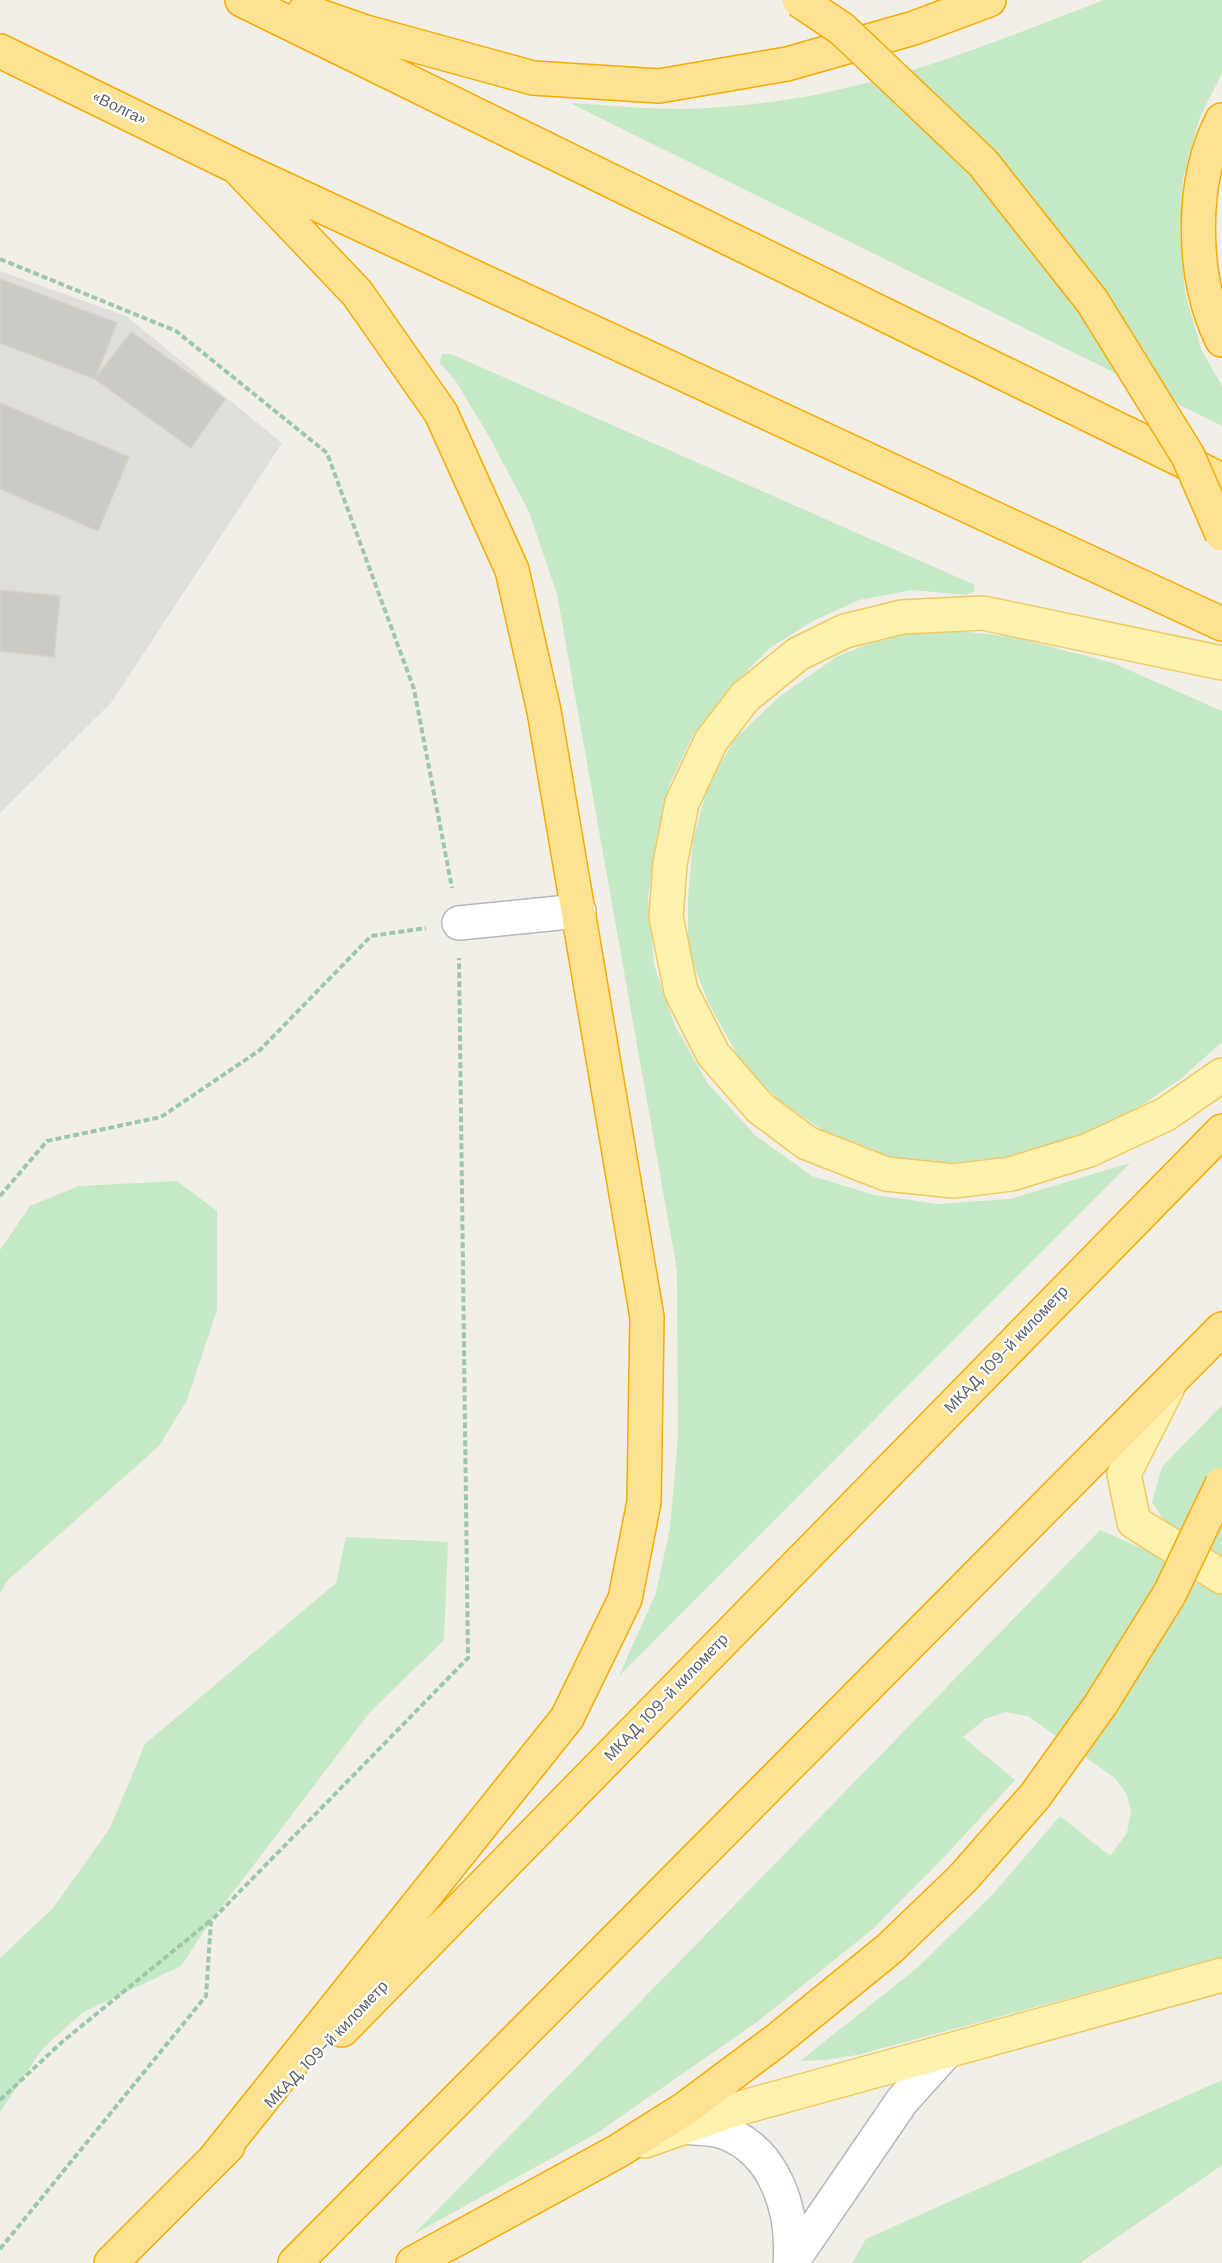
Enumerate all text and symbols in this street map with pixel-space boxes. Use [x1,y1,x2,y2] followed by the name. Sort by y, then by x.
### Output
[89,88,149,130] street label: «Волга»
[941,1282,1073,1418] street label: МКАД, 109-й километр
[601,1630,733,1766] street label: МКАД, 109-й километр
[261,1977,393,2113] street label: МКАД, 109-й километр

